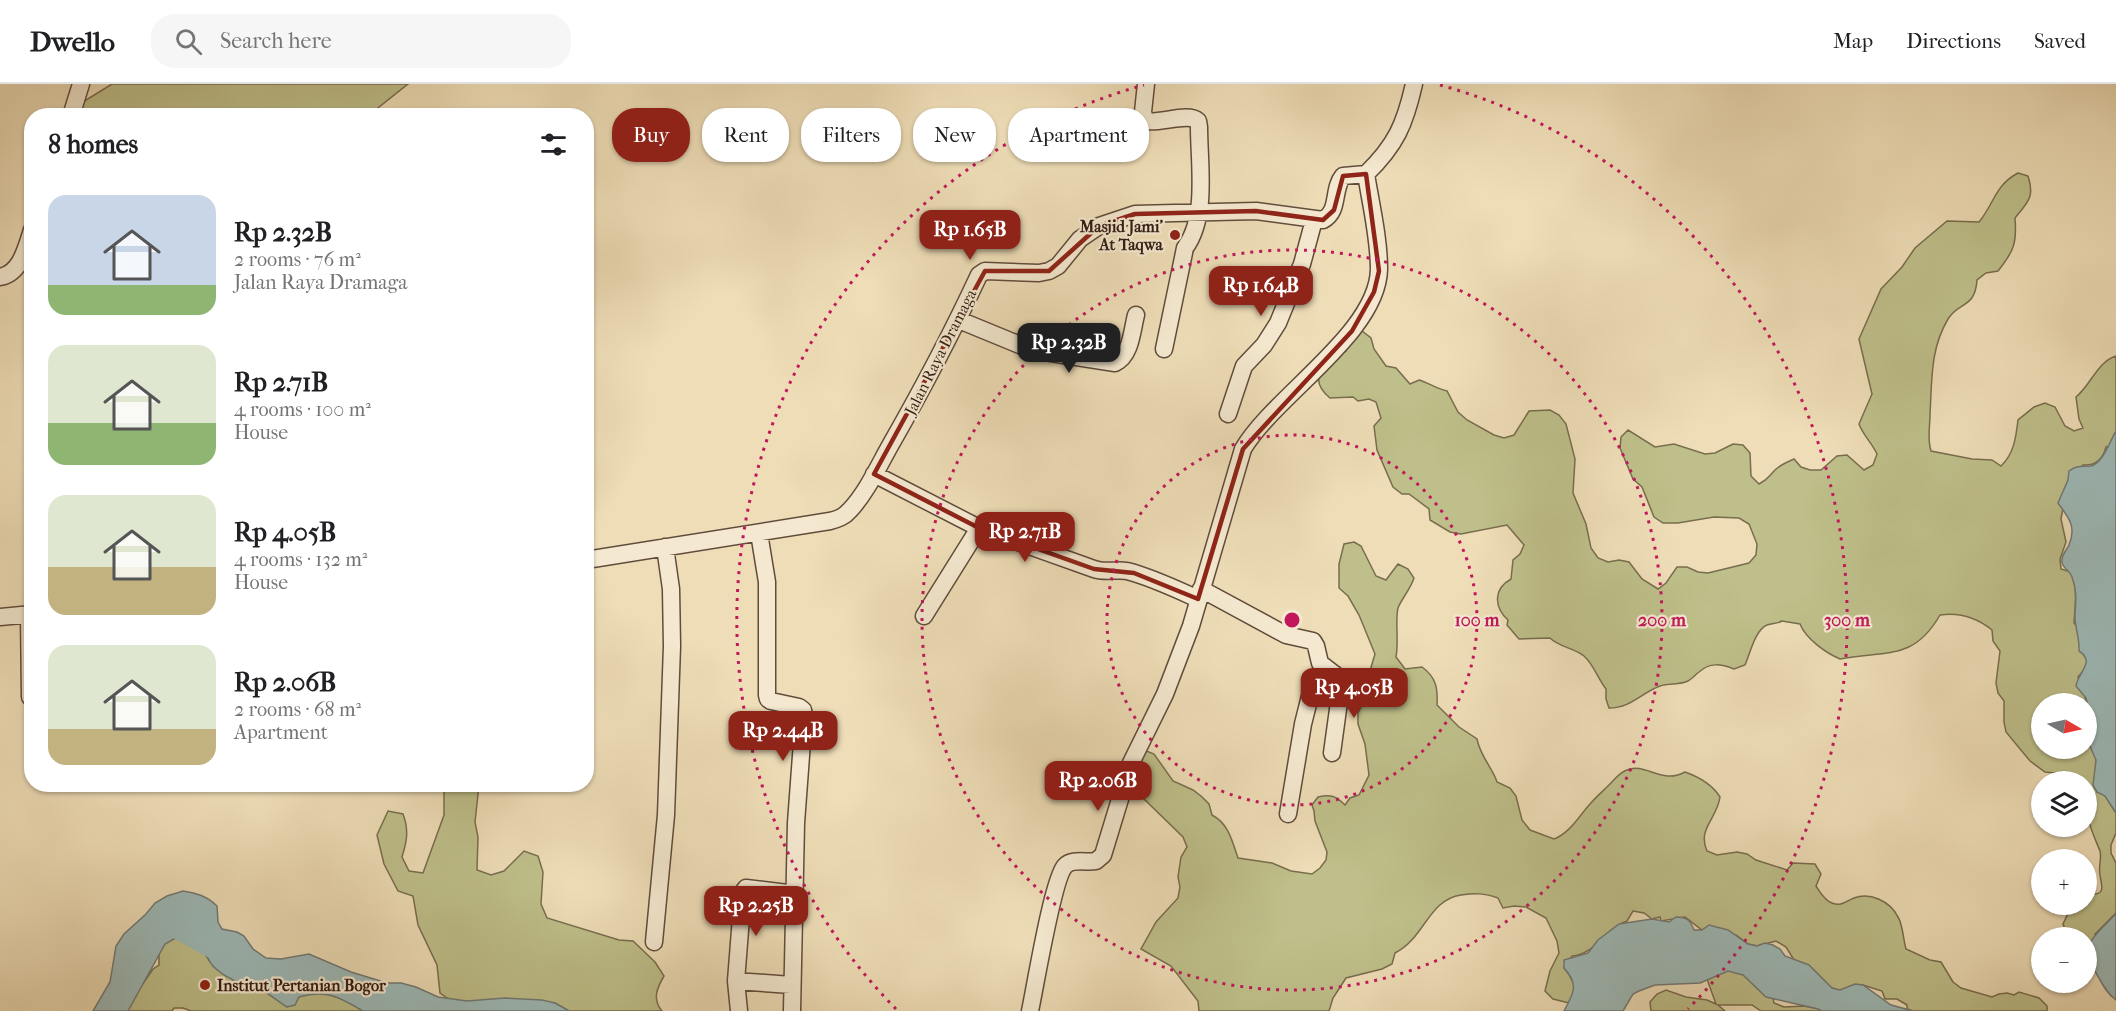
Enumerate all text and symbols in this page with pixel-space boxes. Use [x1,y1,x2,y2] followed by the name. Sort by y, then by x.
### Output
[151,14,571,68] search box
[30,25,115,58] text: Dwello
[172,25,205,58] icon: search
[220,28,332,54] text: Search here
[1833,29,1873,53] text: Map
[1906,29,2001,53] text: Directions
[2034,29,2086,53] text: Saved
[612,108,690,162] chip: Buy
[702,108,789,162] chip: Rent
[801,108,901,162] chip: Filters
[913,108,996,162] chip: New
[1008,108,1149,162] chip: Apartment
[537,128,570,161] icon: filters
[48,129,138,160] text: 8 homes
[908,210,1032,261] pin: Rp 1.65B
[234,217,332,248] text: Rp 2.32B
[1079,217,1164,255] place label: Masjid Jami' At Taqwa
[933,218,1007,241] text: Rp 1.65B
[96,219,168,291] icon: home
[1168,228,1182,242] marker: Masjid Jami' At Taqwa
[234,248,361,271] text: 2 rooms · 76 m²
[1199,266,1323,317] pin: Rp 1.64B
[234,271,408,294] text: Jalan Raya Dramaga
[1223,274,1299,297] text: Rp 1.64B
[900,286,981,420] street label: Jalan Raya Dramaga
[1007,323,1131,374] pin: Rp 2.32B
[1031,331,1107,354] text: Rp 2.32B
[234,367,328,398] text: Rp 2.71B
[96,369,168,441] icon: home
[234,398,371,421] text: 4 rooms · 100 m²
[234,421,288,444] text: House
[963,512,1087,563] pin: Rp 2.71B
[234,517,336,548] text: Rp 4.05B
[96,519,168,591] icon: home
[989,520,1061,543] text: Rp 2.71B
[234,548,367,571] text: 4 rooms · 132 m²
[234,571,288,594] text: House
[1282,610,1302,630] centre of rings
[1454,610,1501,631] text: 100 m
[1638,610,1687,631] text: 200 m
[1824,610,1871,631] text: 300 m
[234,667,336,698] text: Rp 2.06B
[1292,668,1416,719] pin: Rp 4.05B
[96,669,168,741] icon: home
[1315,676,1393,699] text: Rp 4.05B
[2031,693,2097,759] north arrow
[2031,693,2097,993] map controls
[234,698,361,721] text: 2 rooms · 68 m²
[721,711,845,762] pin: Rp 2.44B
[743,719,824,742] text: Rp 2.44B
[234,721,328,744] text: Apartment
[1036,761,1160,812] pin: Rp 2.06B
[1059,769,1137,792] text: Rp 2.06B
[2031,771,2097,837] button: layers
[2031,849,2097,915] button: +
[694,886,818,937] pin: Rp 2.25B
[718,894,794,917] text: Rp 2.25B
[2031,927,2097,993] button: −
[217,976,387,996] place label: Institut Pertanian Bogor
[198,978,212,992] marker: Institut Pertanian Bogor

